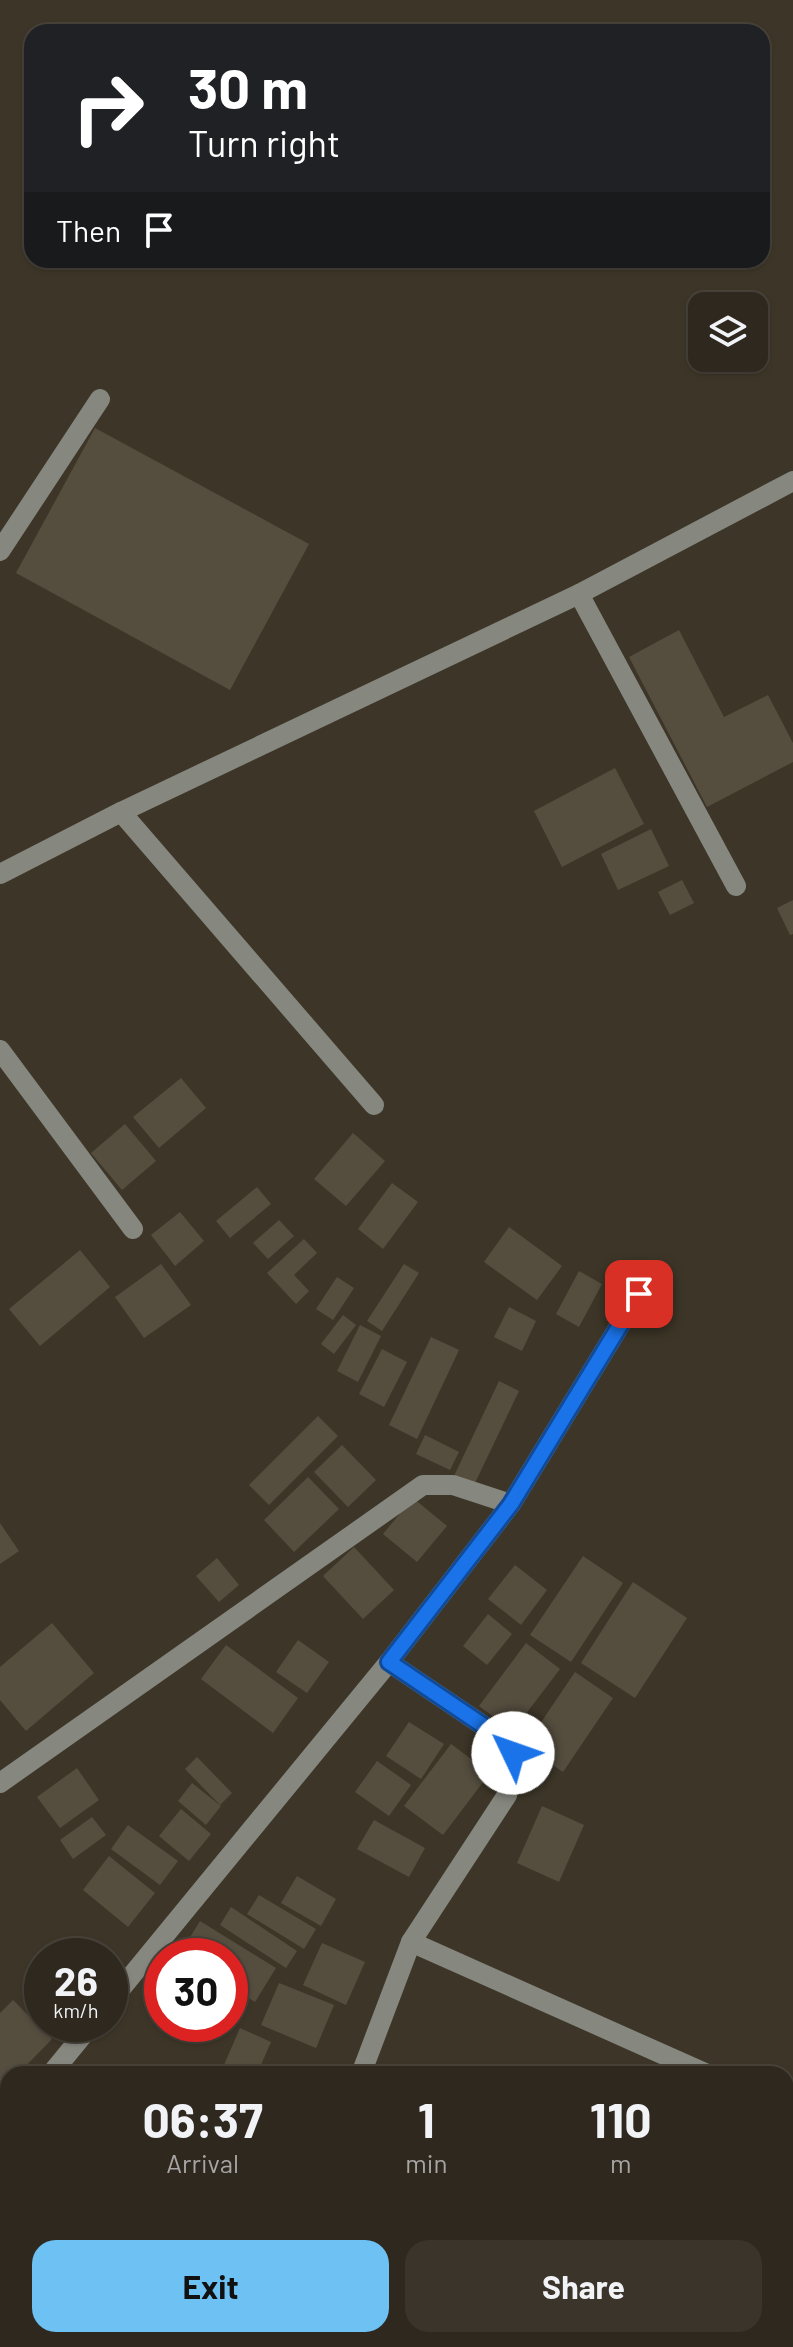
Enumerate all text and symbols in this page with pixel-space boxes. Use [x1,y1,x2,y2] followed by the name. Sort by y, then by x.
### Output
[188,53,308,120] text: 30 m
[56,56,160,160] icon: right
[188,121,340,164] text: Turn right
[137,208,181,252] icon: arrive
[56,212,121,248] text: Then
[688,292,768,372] map controls
[688,292,768,372] button: layers
[605,1260,673,1328] pin
[617,1272,661,1316] icon: arrive
[471,1711,555,1795] position arrow
[144,1938,248,2042] speed limit sign: 30
[54,1956,98,2004] text: 26
[53,1998,99,2022] text: km/h
[142,2090,263,2148] text: 06:37
[418,2090,435,2148] text: 1
[590,2090,652,2148] text: 110
[166,2147,239,2178] text: Arrival
[405,2147,447,2178] text: min
[610,2147,631,2178] text: m
[32,2240,389,2332] button: Exit
[405,2240,762,2332] button: Share

